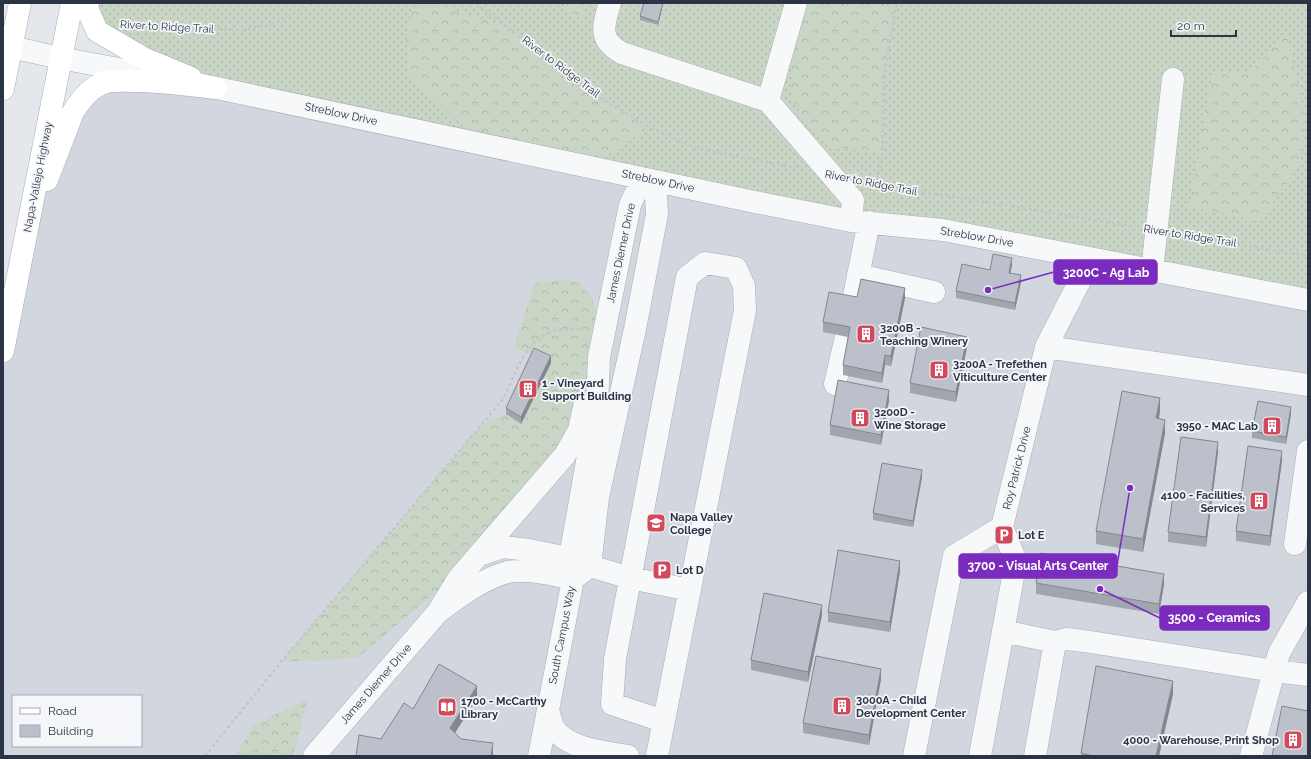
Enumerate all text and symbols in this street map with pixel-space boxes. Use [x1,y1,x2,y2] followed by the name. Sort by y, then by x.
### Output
[1171,12,1236,38] scale bar
[120,18,214,36] street label: River to Ridge Trail
[1177,19,1205,33] text: 20 m
[520,34,602,100] street label: River to Ridge Trail
[303,100,379,128] street label: Streblow Drive
[21,120,55,234] street label: Napa-Vallejo Highway
[620,167,696,195] street label: Streblow Drive
[824,168,918,198] street label: River to Ridge Trail
[604,201,638,304] street label: James Diemer Drive
[1143,222,1237,250] street label: River to Ridge Trail
[939,224,1015,250] street label: Streblow Drive
[1054,260,1157,284] callout: 3200C - Ag Lab
[1063,266,1150,280] text: 3200C - Ag Lab
[880,322,968,348] place label: 3200B - Teaching Winery
[855,323,877,345] building icon: 3200B - Teaching Winery
[953,358,1048,384] place label: 3200A - Trefethen Viticulture Center
[928,359,950,381] building icon: 3200A - Trefethen Viticulture Center
[542,377,631,403] place label: 1 - Vineyard Support Building
[517,378,539,400] building icon: 1 - Vineyard Support Building
[874,406,946,432] place label: 3200D - Wine Storage
[849,407,871,429] building icon: 3200D - Wine Storage
[1261,415,1283,437] building icon: 3950 - MAC Lab
[1176,420,1258,433] place label: 3950 - MAC Lab
[1000,424,1034,511] street label: Roy Patrick Drive
[1161,489,1246,515] place label: 4100 - Facilities, Services
[1248,490,1270,512] building icon: 4100 - Facilities, Services
[670,511,733,537] place label: Napa Valley College
[645,512,667,534] school or university icon: Napa Valley College
[993,524,1015,546] parking icon: Lot E
[1018,529,1045,542] place label: Lot E
[959,554,1117,578] callout: 3700 - Visual Arts Center
[651,559,673,581] parking icon: Lot D
[967,559,1109,573] text: 3700 - Visual Arts Center
[676,564,704,577] place label: Lot D
[546,585,578,685] street label: South Campus Way
[1160,606,1269,630] callout: 3500 - Ceramics
[1168,611,1260,625] text: 3500 - Ceramics
[338,641,415,727] street label: James Diemer Drive
[856,694,967,720] place label: 3000A - Child Development Center
[12,695,142,747] legend
[461,695,546,721] place label: 1700 - McCarthy Library
[831,695,853,717] building icon: 3000A - Child Development Center
[436,696,458,718] library icon: 1700 - McCarthy Library
[48,704,77,718] text: Road
[48,724,94,738] text: Building
[1282,729,1304,751] building icon: 4000 - Warehouse, Print Shop
[1123,734,1279,747] place label: 4000 - Warehouse, Print Shop

